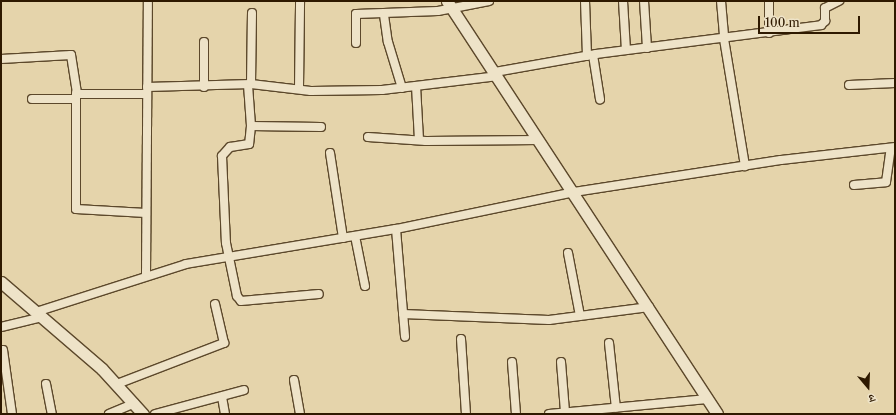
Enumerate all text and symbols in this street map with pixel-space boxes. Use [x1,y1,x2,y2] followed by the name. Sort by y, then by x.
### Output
[760,8,862,34] scale bar
[765,15,800,30] text: 100 m
[848,367,888,407] north arrow
[867,391,877,406] text: उ

